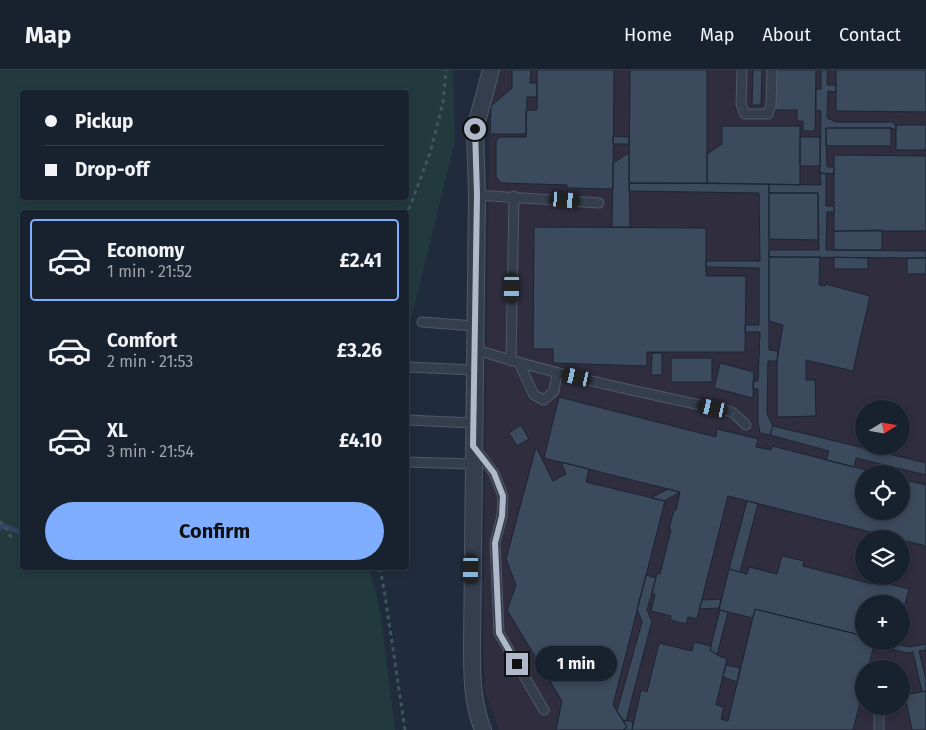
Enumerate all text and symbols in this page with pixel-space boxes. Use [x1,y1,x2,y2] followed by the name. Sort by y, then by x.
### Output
[25,21,71,49] text: Map
[624,24,672,46] text: Home
[700,24,734,46] text: Map
[762,24,811,46] text: About
[839,24,901,46] text: Contact
[75,110,133,133] text: Pickup
[464,118,486,140] route start
[75,158,149,181] text: Drop-off
[549,191,580,209] car
[47,238,92,283] icon: car
[107,239,184,262] text: Economy
[340,249,382,272] text: £2.41
[107,262,192,281] text: 1 min · 21:52
[504,273,519,303] car
[47,328,92,373] icon: car
[107,329,177,352] text: Comfort
[337,339,382,362] text: £3.26
[107,352,193,371] text: 2 min · 21:53
[560,366,593,388] car
[696,397,729,419] car
[855,400,910,455] north arrow
[855,400,910,715] map controls
[47,418,92,463] icon: car
[107,419,128,442] text: XL
[339,429,382,452] text: £4.10
[107,442,194,461] text: 3 min · 21:54
[855,465,910,520] button: locate
[45,502,384,560] button: Confirm
[855,530,910,585] button: layers
[463,554,478,584] car
[855,595,910,650] button: +
[534,646,617,682] callout: 1 min
[506,653,528,675] route end
[557,654,595,673] text: 1 min
[855,660,910,715] button: −

